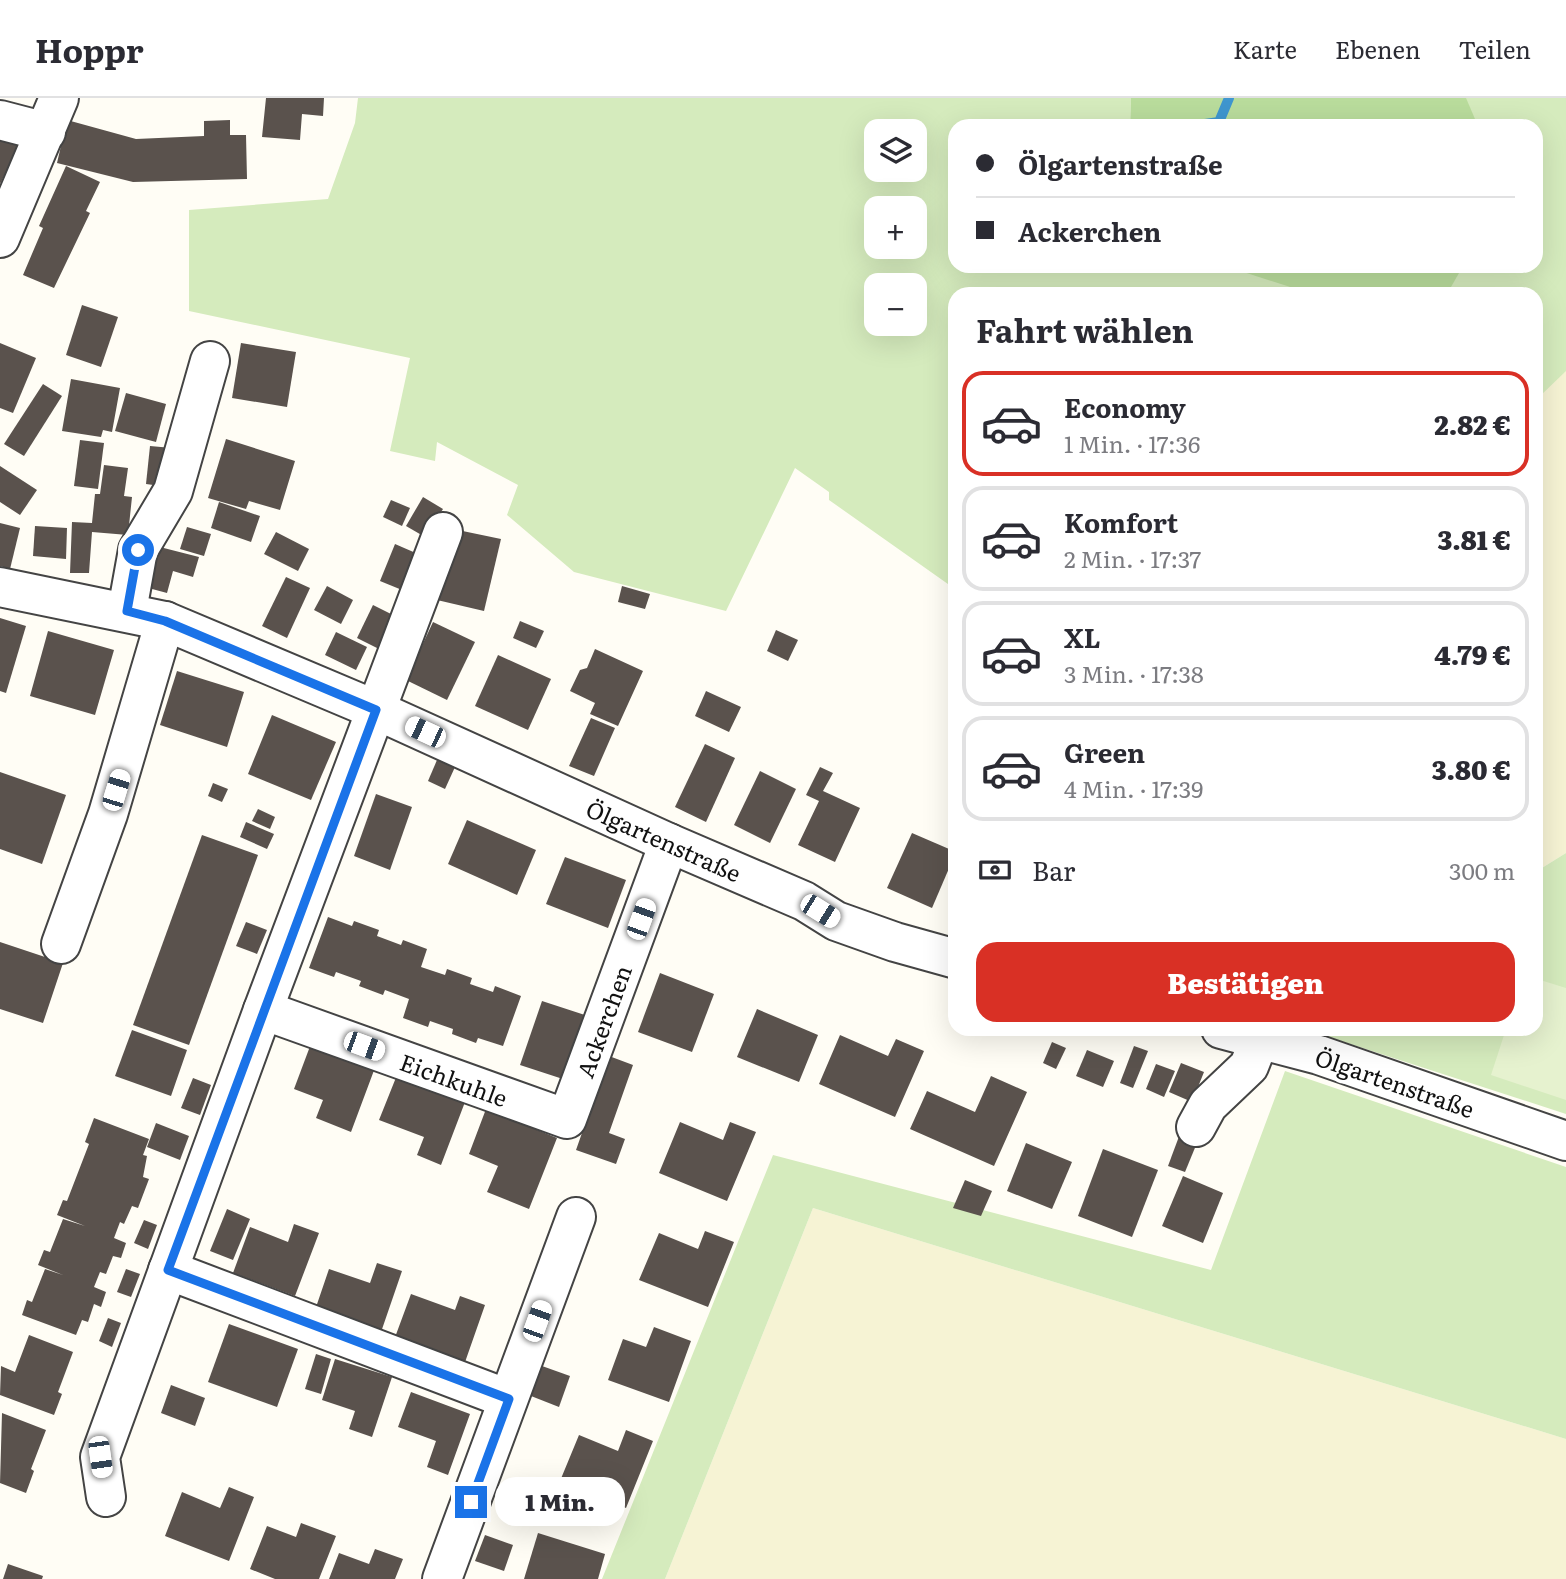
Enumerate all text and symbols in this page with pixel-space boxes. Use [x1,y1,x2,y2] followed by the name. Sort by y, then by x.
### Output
[35,24,144,73] text: Hoppr
[1233,31,1297,66] text: Karte
[1335,31,1421,66] text: Ebenen
[1459,31,1531,66] text: Teilen
[864,119,927,336] map controls
[864,119,927,182] button: layers
[1018,144,1223,183] text: Ölgartenstraße
[864,196,927,259] button: +
[1018,211,1161,250] text: Ackerchen
[864,273,927,336] button: −
[976,305,1194,353] text: Fahrt wählen
[1064,387,1186,426] text: Economy
[980,392,1043,455] icon: car
[1434,404,1511,443] text: 2.82 €
[1064,426,1200,460] text: 1 Min. · 17:36
[1064,502,1178,541] text: Komfort
[980,507,1043,570] icon: car
[1438,519,1511,558] text: 3.81 €
[122,534,154,566] route start
[1064,541,1201,575] text: 2 Min. · 17:37
[1064,617,1101,656] text: XL
[980,622,1043,685] icon: car
[1434,634,1511,673] text: 4.79 €
[1064,656,1204,690] text: 3 Min. · 17:38
[402,714,449,750] car
[1064,732,1145,771] text: Green
[980,737,1043,800] icon: car
[1432,749,1511,788] text: 3.80 €
[100,767,133,813] car
[1064,771,1203,805] text: 4 Min. · 17:39
[581,791,747,889] street label: Ölgartenstraße
[1032,850,1075,889] text: Bar
[976,851,1014,889] icon: cash
[1449,853,1515,887] text: 300 m
[797,891,844,931] car
[624,896,659,942] car
[976,942,1515,1022] button: Bestätigen
[567,960,639,1082] street label: Ackerchen
[341,1029,388,1063] car
[1311,1039,1479,1125] street label: Ölgartenstraße
[396,1044,512,1114] street label: Eichkuhle
[520,1298,555,1344] car
[87,1435,114,1479] car
[496,1478,625,1526] callout: 1 Min.
[525,1484,595,1518] text: 1 Min.
[455,1486,487,1518] route end

